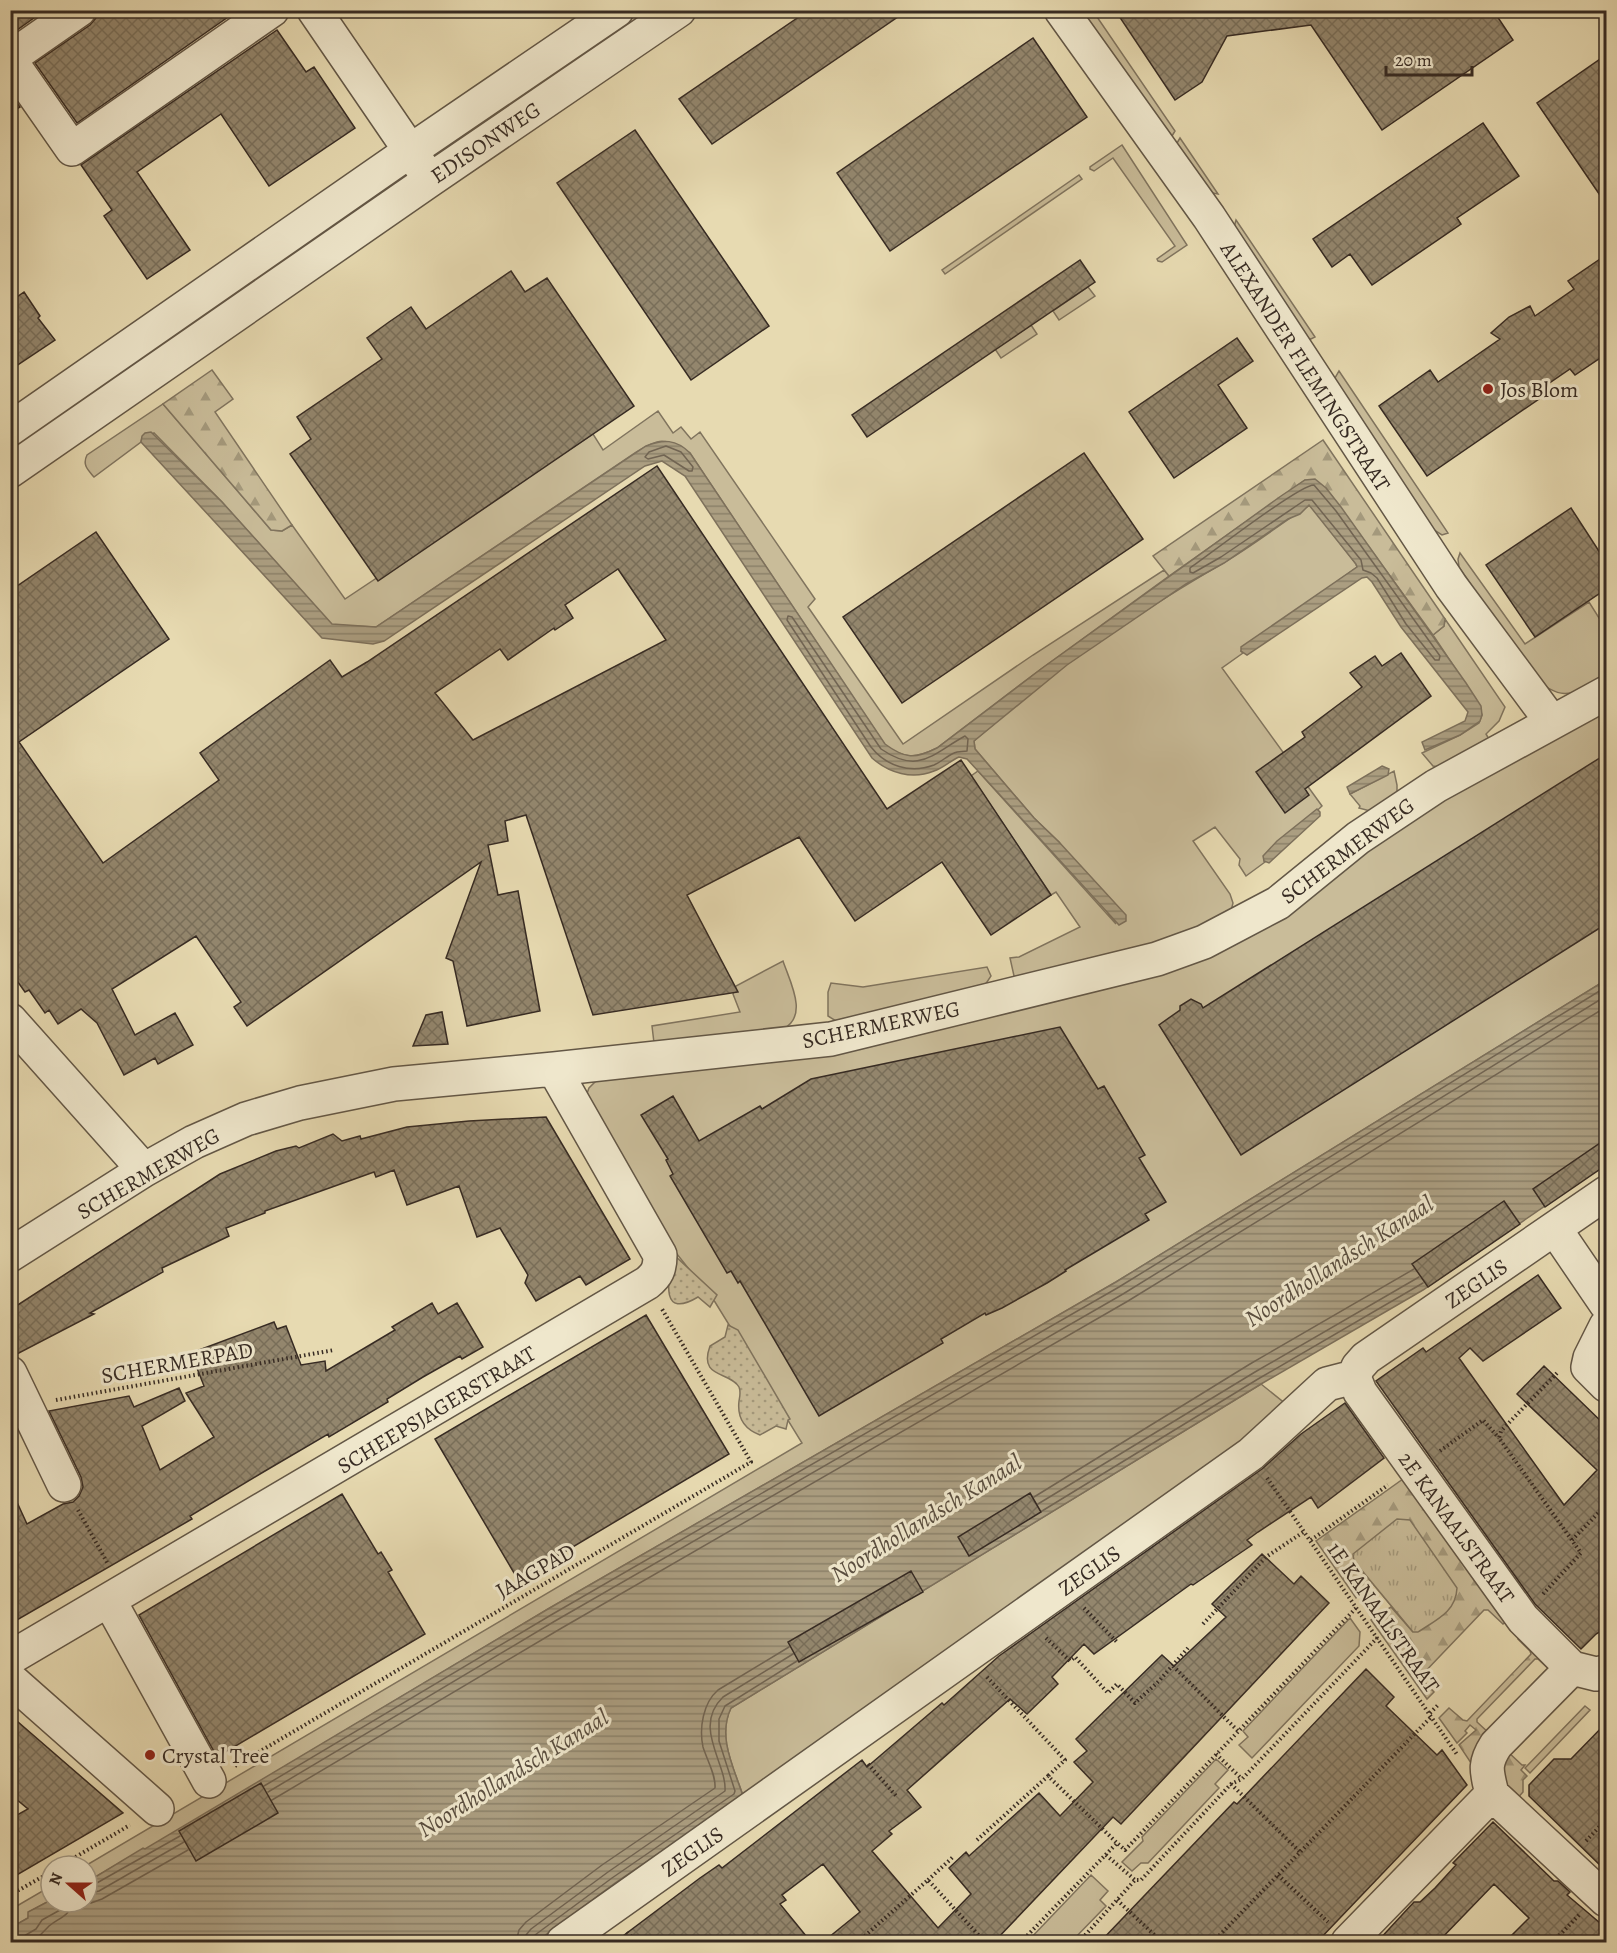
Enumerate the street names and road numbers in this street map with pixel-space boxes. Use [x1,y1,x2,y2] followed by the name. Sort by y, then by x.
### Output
[425,95,547,191] street label: EDISONWEG
[1213,235,1397,497] street label: ALEXANDER FLEMINGSTRAAT
[1274,790,1421,911] street label: SCHERMERWEG
[800,994,963,1056] street label: SCHERMERWEG
[71,1121,226,1227] street label: SCHERMERWEG
[1439,1252,1514,1316] street label: ZEGLIS
[99,1335,255,1391] street label: SCHERMERPAD
[332,1339,541,1481] street label: SCHEEPSJAGERSTRAAT
[1391,1446,1521,1610] street label: 2E KANAALSTRAAT
[490,1536,581,1606] street label: JAAGPAD
[1320,1536,1446,1699] street label: 1E KANAALSTRAAT
[1052,1538,1127,1603] street label: ZEGLIS
[655,1819,730,1884] street label: ZEGLIS

